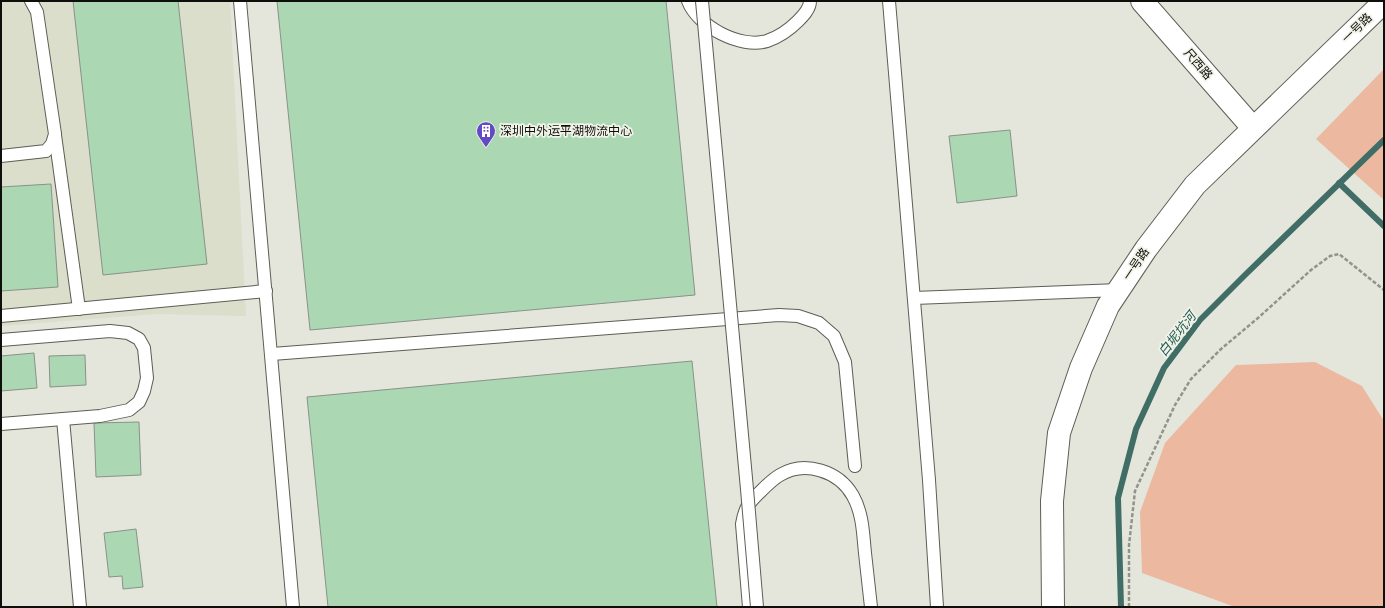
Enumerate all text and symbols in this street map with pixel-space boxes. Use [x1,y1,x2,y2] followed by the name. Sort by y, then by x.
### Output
[1339,10,1375,46] street label: 一号路
[1181,46,1215,82] street label: 尺西路
[475,120,497,148] building icon: 深圳中外运平湖物流中心
[500,124,632,138] place label: 深圳中外运平湖物流中心
[1120,245,1152,283] street label: 一号路
[1155,307,1201,359] water label: 白坭坑河

